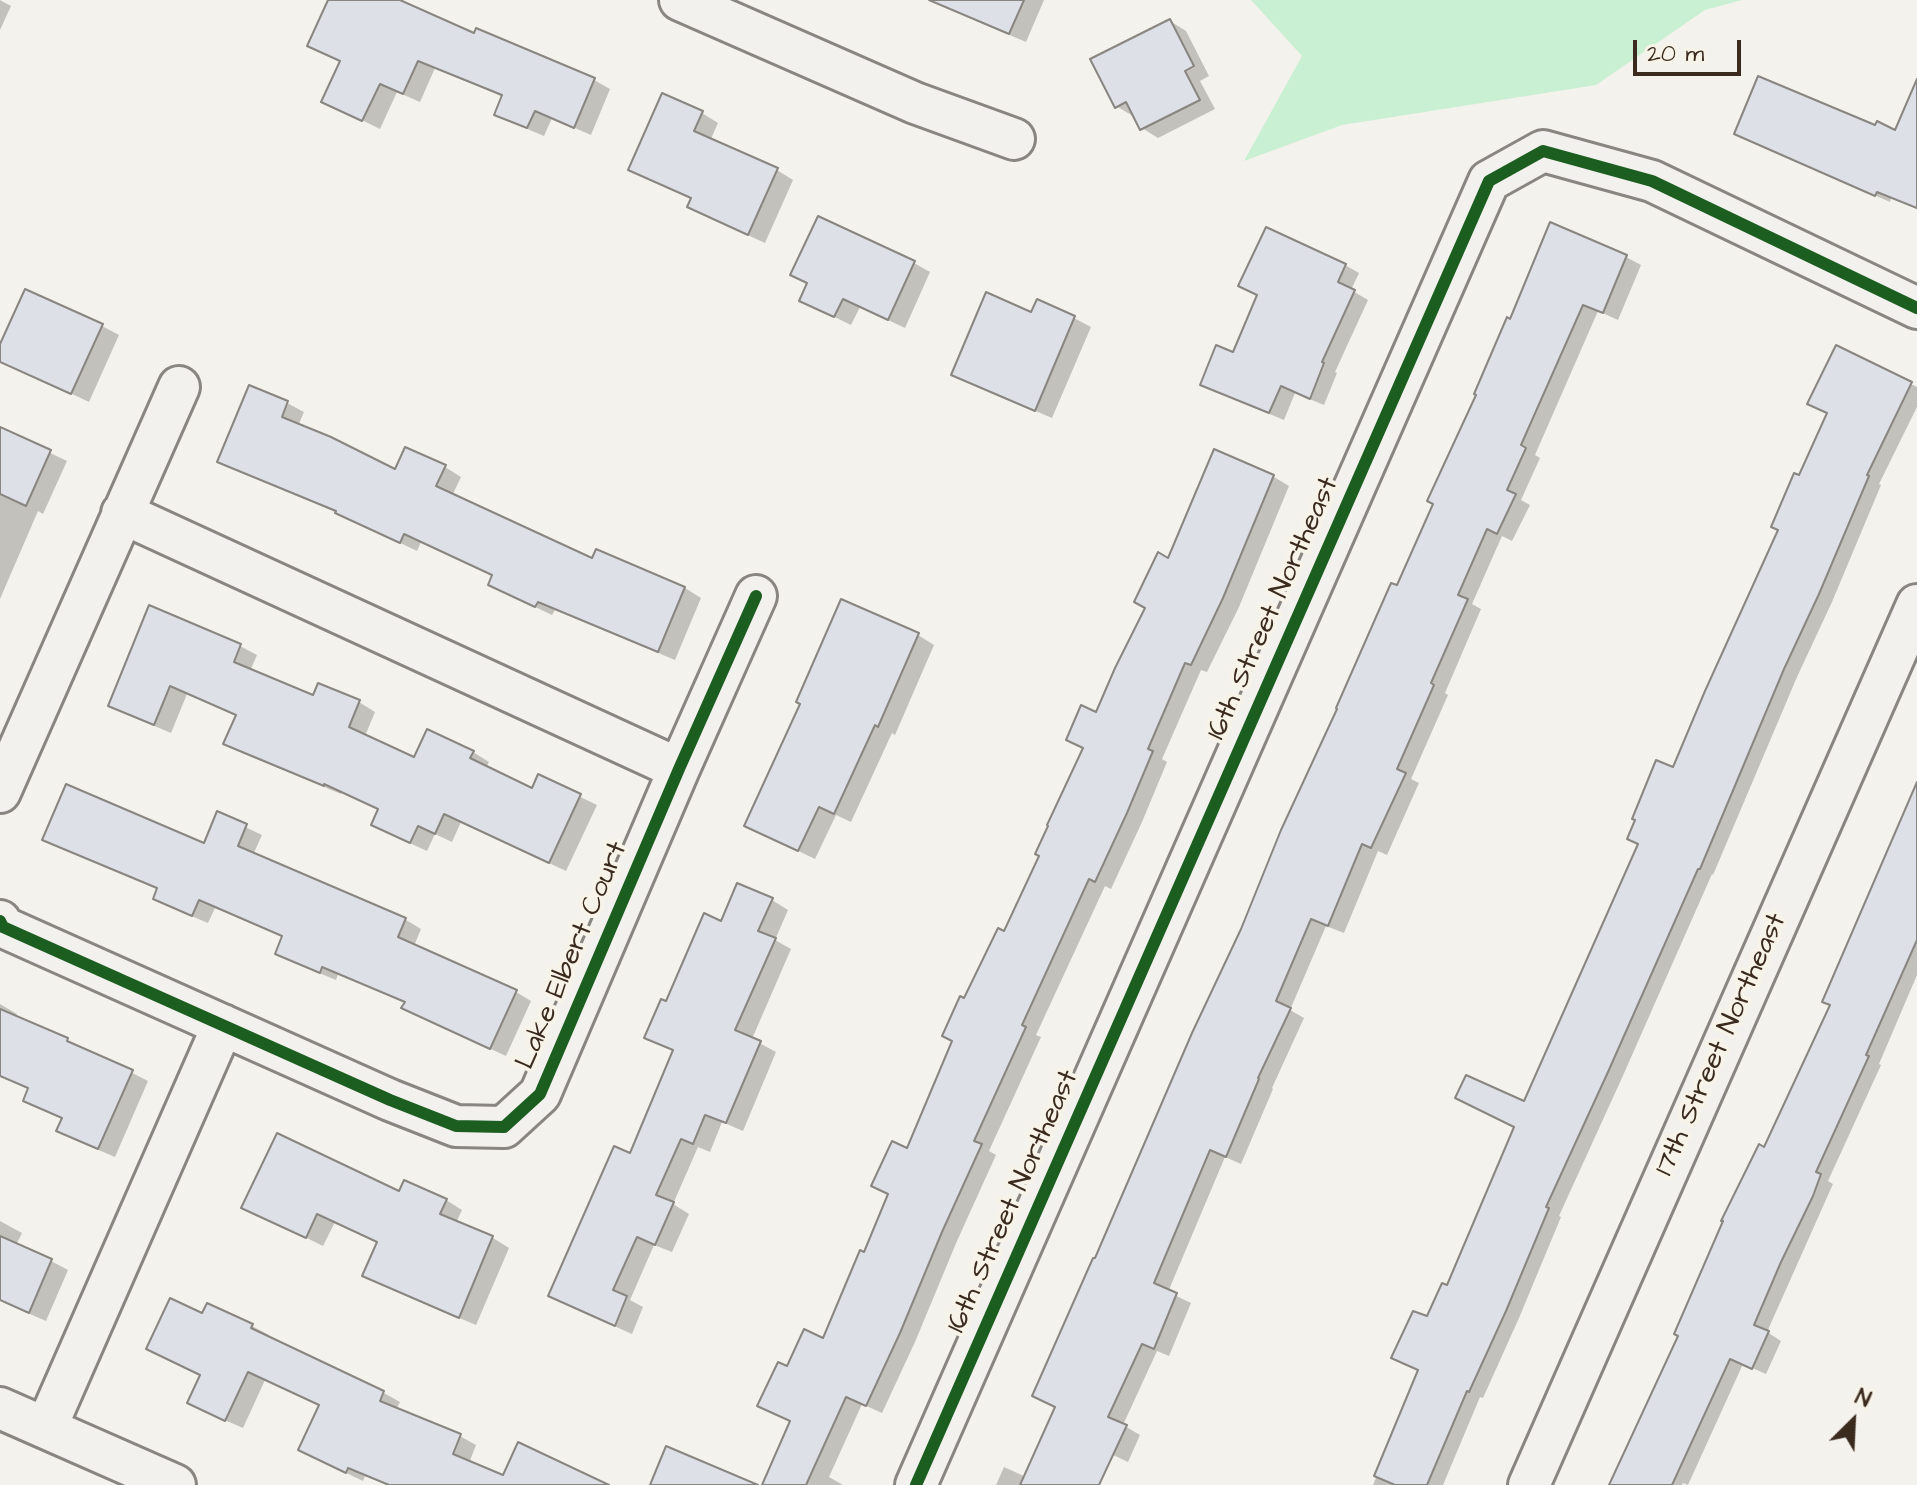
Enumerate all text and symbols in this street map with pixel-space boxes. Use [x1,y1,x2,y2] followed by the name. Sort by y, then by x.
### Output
[1637,24,1745,74] scale bar
[1647,37,1704,71] text: 20 m
[1201,473,1347,745] street label: 16th Street Northeast
[510,837,636,1075] street label: Lake Elbert Court
[1649,909,1795,1181] street label: 17th Street Northeast
[941,1066,1087,1338] street label: 16th Street Northeast
[1813,1381,1893,1461] north arrow
[1850,1382,1876,1416] text: N

